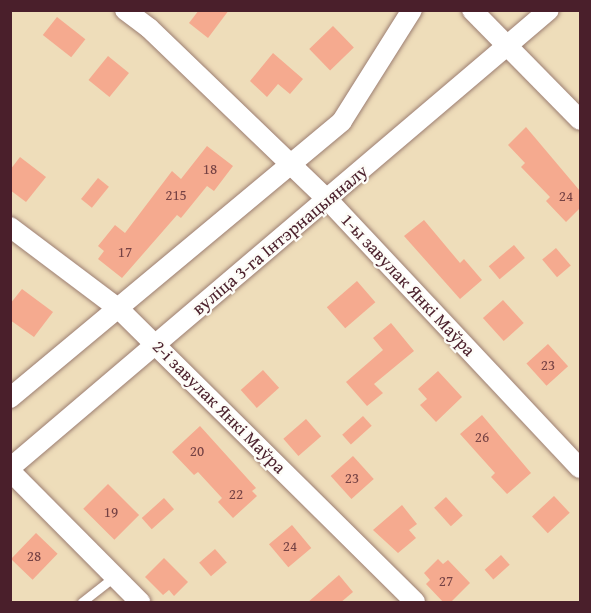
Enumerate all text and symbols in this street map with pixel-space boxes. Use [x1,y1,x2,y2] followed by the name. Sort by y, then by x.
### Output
[188,160,372,320] street label: вуліца 3-га Інтэрнацыяналу
[203,160,217,178] house number: 18
[165,186,187,204] house number: 215
[559,187,573,205] house number: 24
[336,209,480,361] street label: 1-ы завулак Янкі Маўра
[118,243,132,261] house number: 17
[148,336,290,478] street label: 2-і завулак Янкі Маўра
[541,356,555,374] house number: 23
[475,428,489,446] house number: 26
[190,442,204,460] house number: 20
[345,469,359,487] house number: 23
[229,485,243,503] house number: 22
[104,503,118,521] house number: 19
[283,537,297,555] house number: 24
[27,547,41,565] house number: 28
[439,572,453,590] house number: 27

